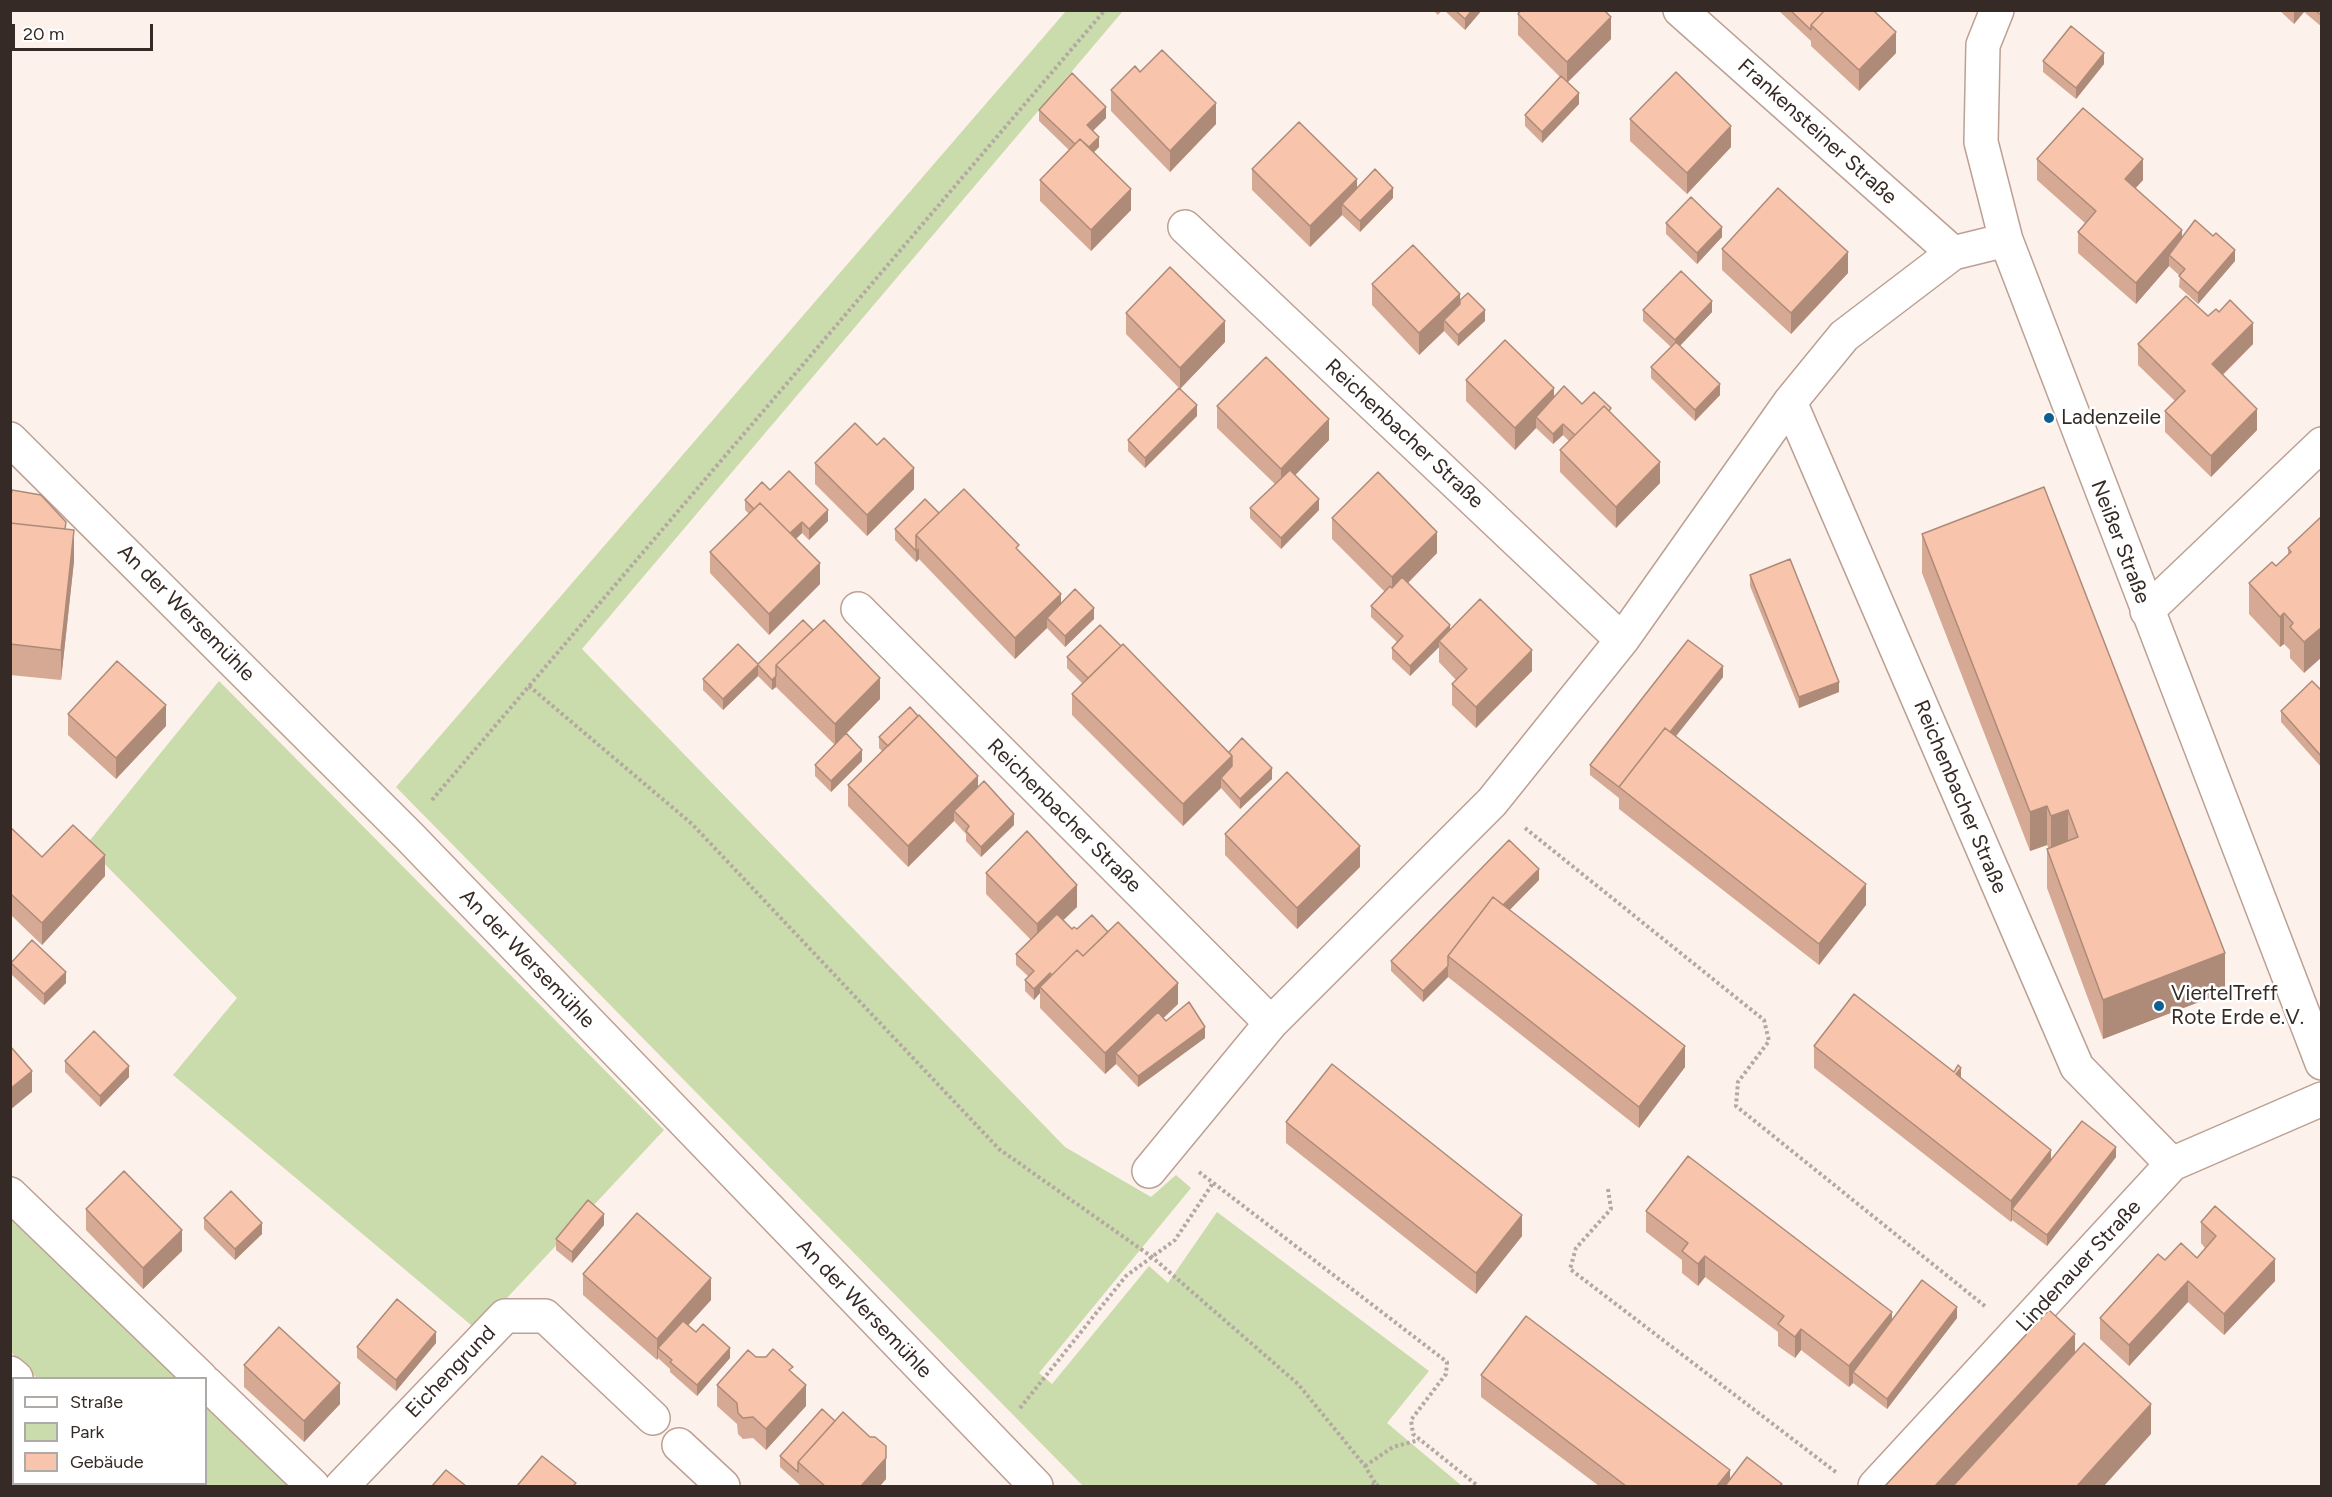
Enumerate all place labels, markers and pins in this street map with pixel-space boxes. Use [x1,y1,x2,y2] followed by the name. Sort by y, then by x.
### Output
[2061,405,2161,431] place label: Ladenzeile
[2042,411,2056,425] marker: Ladenzeile
[2171,981,2304,1031] place label: ViertelTreff Rote Erde e.V.
[2152,999,2166,1013] marker: ViertelTreff Rote Erde e.V.

